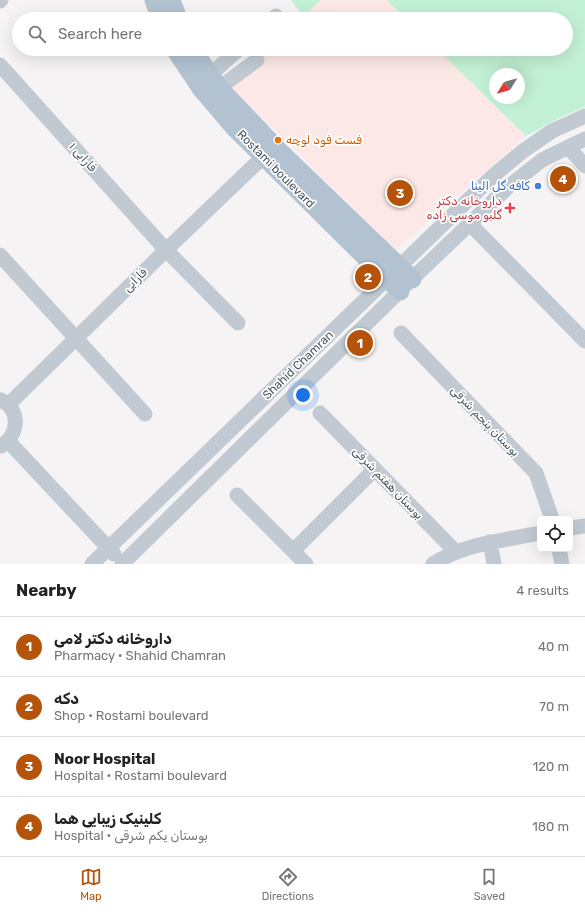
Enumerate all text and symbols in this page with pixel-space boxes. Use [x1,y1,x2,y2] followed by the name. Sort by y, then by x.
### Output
[12,12,573,56] search box
[26,23,48,45] icon: search
[58,25,142,43] text: Search here
[489,68,525,104] north arrow
[234,127,318,211] street label: Rostami boulevard
[286,133,362,148] place label: فست فود لوچه
[273,135,283,145] marker: فست فود لوچه
[66,140,100,175] street label: فارابی ۱
[550,164,576,194] pin: 4
[387,178,413,208] pin: 3
[471,179,531,193] place label: کافه گل الینا
[533,181,543,191] marker: کافه گل الینا
[427,194,503,223] place label: داروخانه دکتر گلبو موسی زاده
[505,203,515,213] marker: داروخانه دکتر گلبو موسی زاده
[355,262,381,292] pin: 2
[120,265,151,295] street label: فارابی
[260,328,336,402] street label: Shahid Chamran
[347,328,373,358] pin: 1
[447,383,522,460] street label: بوستان پنجم شرقی
[293,385,313,405] your location
[349,444,426,523] street label: بوستان هفتم شرقی
[537,516,573,552] map controls
[537,516,573,552] button: locate
[16,580,77,600] text: Nearby
[516,583,569,598] text: 4 results
[54,630,172,648] text: داروخانه دکتر لامی
[26,639,32,654] text: 1
[538,639,569,654] text: 40 m
[54,648,226,663] text: Pharmacy · Shahid Chamran
[54,690,79,708] text: دکه
[25,699,33,714] text: 2
[539,699,569,714] text: 70 m
[54,708,208,723] text: Shop · Rostami boulevard
[54,750,155,768] text: Noor Hospital
[25,759,33,774] text: 3
[533,759,569,774] text: 120 m
[54,768,227,783] text: Hospital · Rostami boulevard
[54,810,161,828] text: کلینیک زیبایی هما
[25,819,33,834] text: 4
[532,819,569,834] text: 180 m
[54,828,208,843] text: Hospital · بوستان یکم شرقی
[80,866,102,903] tab: Map
[262,866,314,903] tab: Directions
[474,866,505,903] tab: Saved

